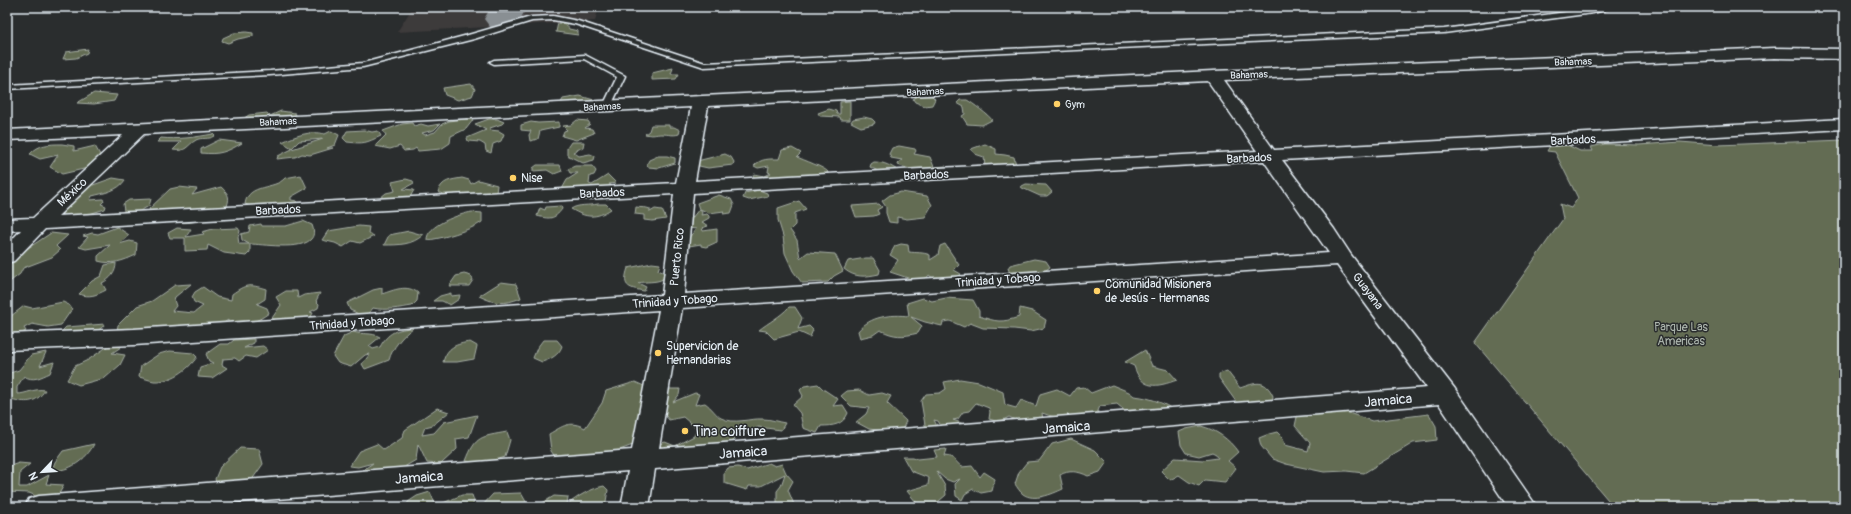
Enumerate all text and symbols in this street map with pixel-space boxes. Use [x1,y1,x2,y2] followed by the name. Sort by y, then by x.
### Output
[1554,55,1593,69] street label: Bahamas
[1230,68,1269,82] street label: Bahamas
[906,85,945,99] street label: Bahamas
[1052,99,1062,109] marker: Gym
[1065,99,1085,111] place label: Gym
[583,100,622,114] street label: Bahamas
[259,115,298,129] street label: Bahamas
[1550,132,1597,149] street label: Barbados
[1226,150,1273,167] street label: Barbados
[903,167,950,184] street label: Barbados
[521,171,543,186] place label: Nise
[508,173,518,183] marker: Nise
[54,174,91,210] street label: México
[579,185,626,202] street label: Barbados
[255,202,302,219] street label: Barbados
[667,227,688,287] street label: Puerto Rico
[955,270,1042,291] street label: Trinidad y Tobago
[1349,270,1387,313] street label: Guayana
[1105,277,1212,306] place label: Comunidad Misionera de Jesús - Hermanas
[1092,286,1102,296] marker: Comunidad Misionera de Jesús - Hermanas
[632,291,719,312] street label: Trinidad y Tobago
[309,313,396,334] street label: Trinidad y Tobago
[1654,320,1709,349] park label: Parque Las Americas
[666,339,738,368] place label: Supervicion de Hernandarias
[653,348,663,358] marker: Supervicion de Hernandarias
[1363,390,1413,411] street label: Jamaica
[1041,417,1091,438] street label: Jamaica
[693,423,766,440] place label: Tina coiffure
[680,426,690,436] marker: Tina coiffure
[718,442,768,463] street label: Jamaica
[22,452,62,492] north arrow
[394,467,444,488] street label: Jamaica
[26,469,41,482] text: N

